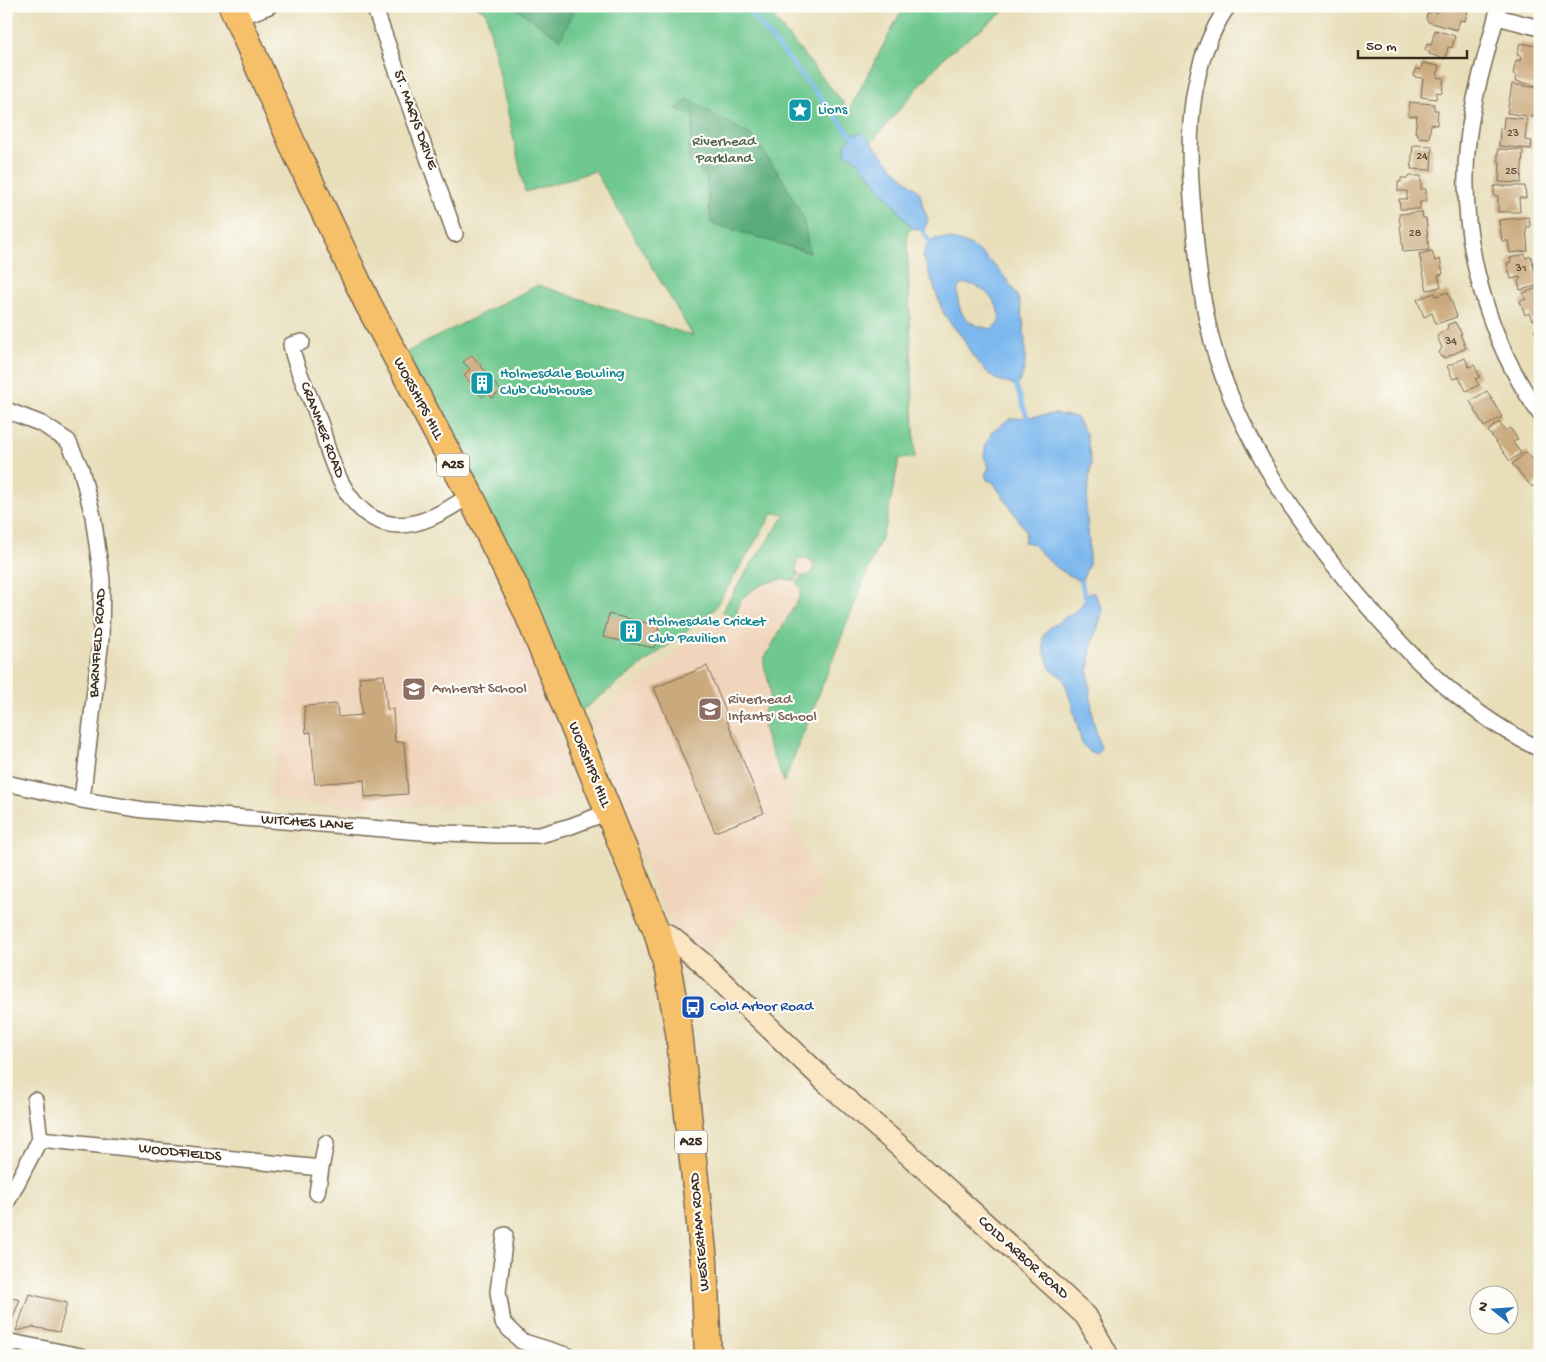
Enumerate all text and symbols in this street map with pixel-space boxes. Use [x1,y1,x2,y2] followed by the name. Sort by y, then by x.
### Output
[1358,28,1467,60] scale bar
[1366,38,1397,56] text: 50 m
[389,68,442,173] street label: ST. MARYS DRIVE
[787,97,813,123] place icon: Lions
[818,101,848,119] place label: Lions
[1507,127,1519,141] house number: 23
[692,133,757,168] park label: Riverhead Parkland
[1416,150,1428,164] house number: 24
[1505,165,1517,179] house number: 25
[1409,227,1422,241] house number: 28
[1514,262,1527,276] house number: 31
[1444,335,1457,349] house number: 34
[389,355,447,444] street label: WORSHIPS HILL
[500,365,625,400] place label: Holmesdale Bowling Club Clubhouse
[469,370,495,396] building icon: Holmesdale Bowling Club Clubhouse
[295,379,349,481] street label: CRANMER ROAD
[437,454,469,476] road number: A25
[85,588,111,699] street label: BARNFIELD ROAD
[648,613,767,648] place label: Holmesdale Cricket Club Pavilion
[618,618,644,644] building icon: Holmesdale Cricket Club Pavilion
[401,676,427,702] school or university icon: Amherst School
[432,680,527,698] place label: Amherst School
[728,691,817,726] place label: Riverhead Infants' School
[697,696,723,722] school or university icon: Riverhead Infants' School
[564,720,615,811] street label: WORSHIPS HILL
[260,811,354,835] street label: WITCHES LANE
[680,994,706,1020] bus stop icon: Cold Arbor Road
[710,998,814,1016] place label: Cold Arbor Road
[675,1130,707,1154] road number: A25
[138,1140,222,1166] street label: WOODFIELDS
[686,1172,714,1292] street label: WESTERHAM ROAD
[974,1212,1072,1304] street label: COLD ARBOR ROAD
[1468,1284,1518,1334] north arrow
[1474,1300,1493,1314] text: N

